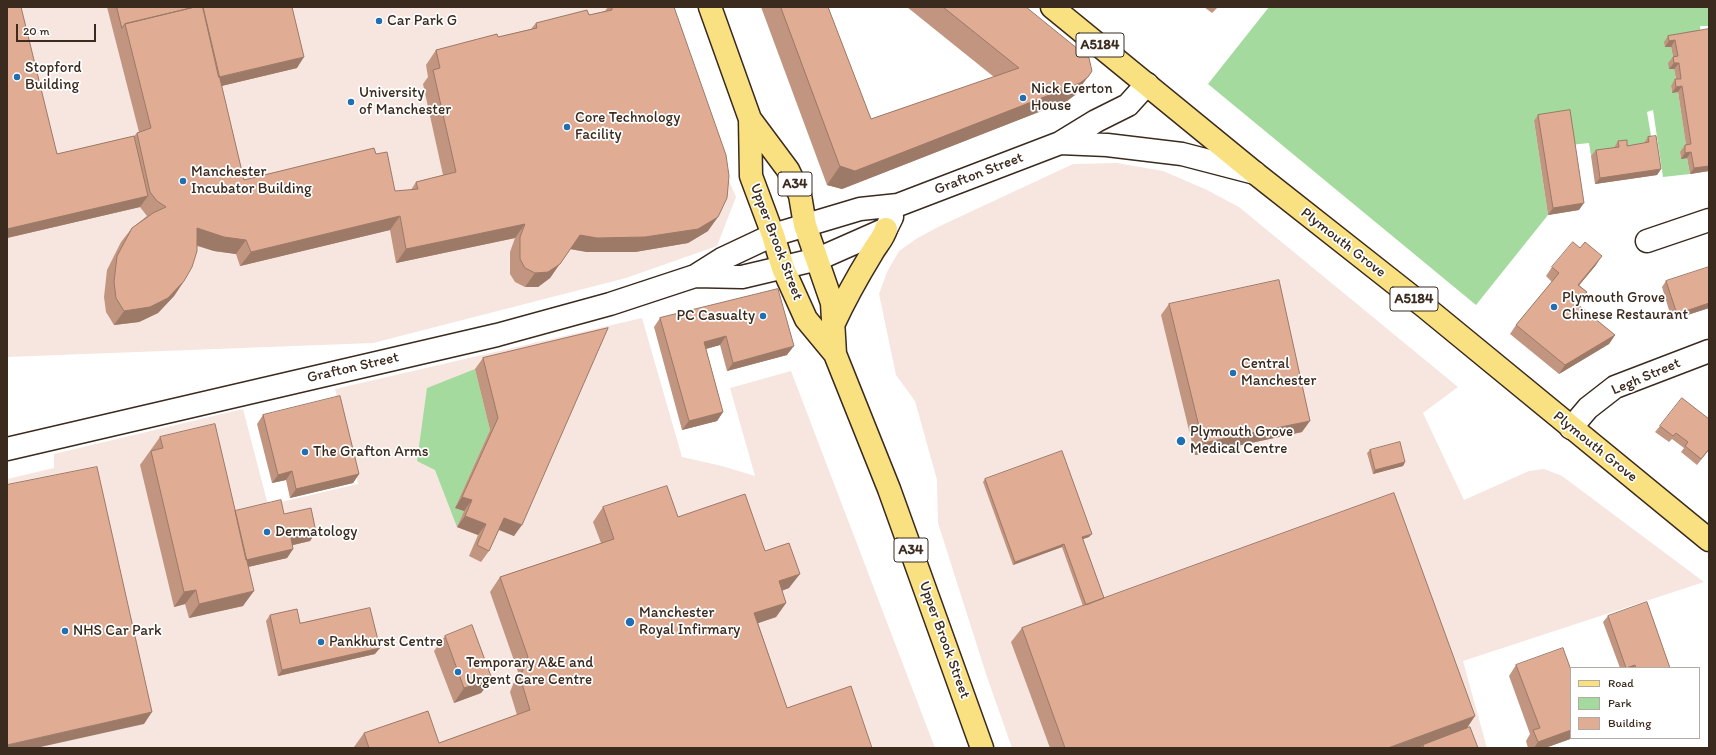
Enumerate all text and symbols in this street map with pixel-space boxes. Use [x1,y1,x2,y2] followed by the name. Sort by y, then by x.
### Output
[387,12,457,30] place label: Car Park G
[18,16,98,42] scale bar
[374,16,384,26] marker: Car Park G
[23,24,50,38] text: 20 m
[1076,33,1124,57] road number: A5184
[25,59,81,94] place label: Stopford Building
[12,72,22,82] marker: Stopford Building
[1031,80,1113,115] place label: Nick Everton House
[359,84,451,119] place label: University of Manchester
[1018,93,1028,103] marker: Nick Everton House
[346,97,356,107] marker: University of Manchester
[575,109,680,144] place label: Core Technology Facility
[562,122,572,132] marker: Core Technology Facility
[932,149,1026,199] street label: Grafton Street
[191,163,312,198] place label: Manchester Incubator Building
[778,172,812,196] road number: A34
[178,176,188,186] marker: Manchester Incubator Building
[745,181,807,303] street label: Upper Brook Street
[1297,204,1389,282] street label: Plymouth Grove
[1390,287,1438,311] road number: A5184
[1562,289,1688,324] place label: Plymouth Grove Chinese Restaurant
[1549,302,1559,312] marker: Plymouth Grove Chinese Restaurant
[676,307,755,325] place label: PC Casualty
[758,311,768,321] marker: PC Casualty
[305,349,401,387] street label: Grafton Street
[1609,354,1683,400] street label: Legh Street
[1241,355,1316,390] place label: Central Manchester
[1228,368,1238,378] marker: Central Manchester
[1549,408,1641,486] street label: Plymouth Grove
[1190,423,1293,458] place label: Plymouth Grove Medical Centre
[1175,435,1187,447] marker: Plymouth Grove Medical Centre
[313,443,429,461] place label: The Grafton Arms
[300,447,310,457] marker: The Grafton Arms
[275,523,357,541] place label: Dermatology
[262,527,272,537] marker: Dermatology
[894,538,928,562] road number: A34
[914,579,974,701] street label: Upper Brook Street
[639,604,740,639] place label: Manchester Royal Infirmary
[624,616,636,628] marker: Manchester Royal Infirmary
[73,622,162,640] place label: NHS Car Park
[60,626,70,636] marker: NHS Car Park
[329,633,443,651] place label: Pankhurst Centre
[316,637,326,647] marker: Pankhurst Centre
[466,654,593,689] place label: Temporary A&E and Urgent Care Centre
[453,667,463,677] marker: Temporary A&E and Urgent Care Centre
[1570,667,1700,739] legend
[1608,676,1634,690] text: Road
[1608,696,1632,710] text: Park
[1608,716,1651,730] text: Building

